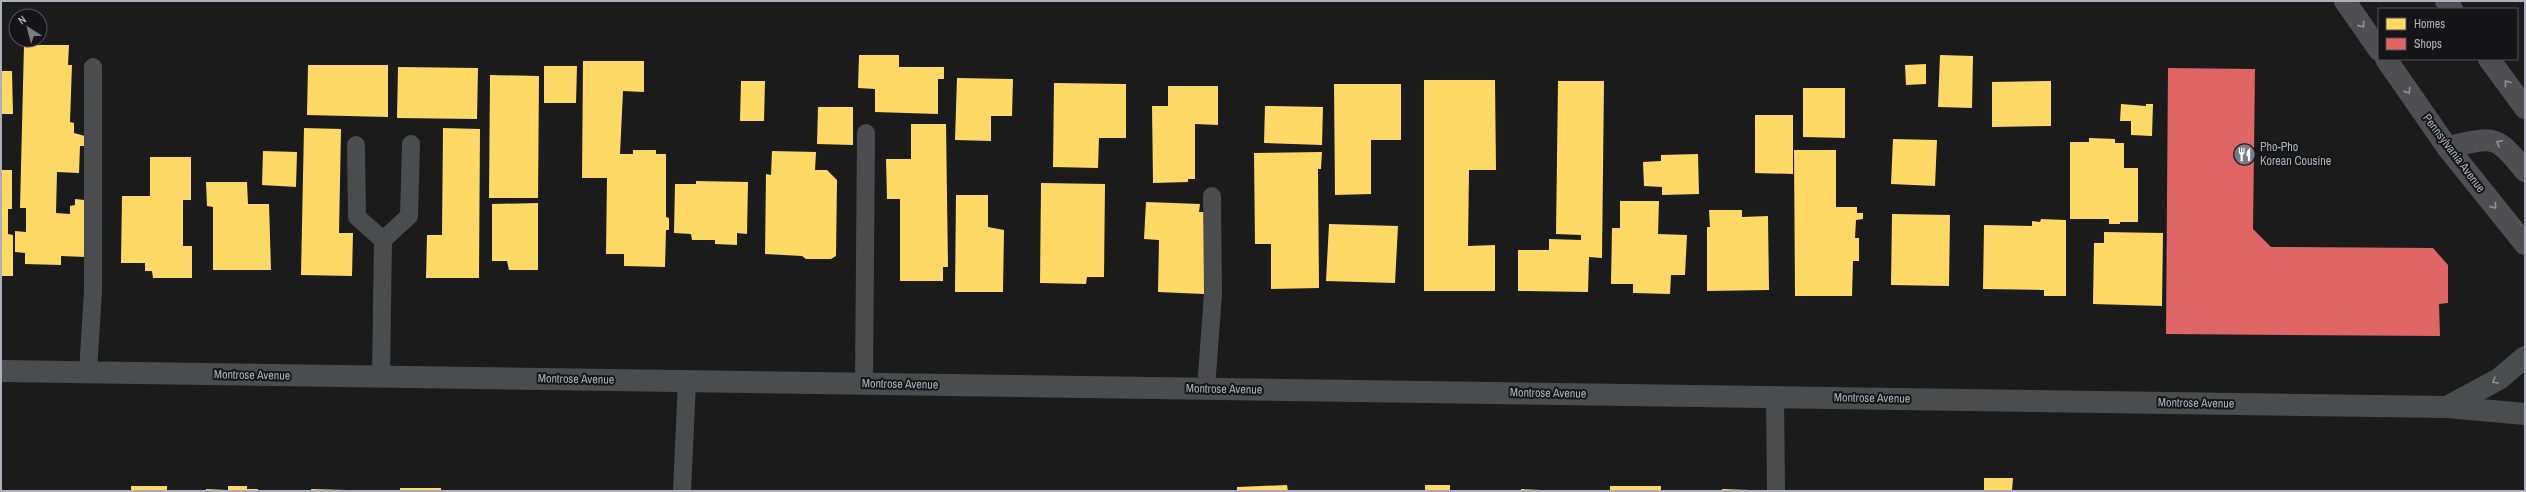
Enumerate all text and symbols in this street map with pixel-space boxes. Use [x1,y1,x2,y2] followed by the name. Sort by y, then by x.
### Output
[8,8,48,48] north arrow
[2378,8,2518,60] legend
[15,12,29,27] text: N
[2414,16,2445,32] text: Homes
[2357,21,2364,28] one-way arrow
[2414,36,2442,52] text: Shops
[2505,81,2512,88] one-way arrow
[2403,87,2411,94] one-way arrow
[2419,110,2489,196] street label: Pennsylvania Avenue
[2260,139,2331,169] place label: Pho-Pho Korean Cousine
[2495,140,2503,148] one-way arrow
[2232,141,2258,167] restaurant icon: Pho-Pho Korean Cousine
[2490,201,2497,209] one-way arrow
[214,366,290,384] street label: Montrose Avenue
[538,370,614,388] street label: Montrose Avenue
[862,375,938,393] street label: Montrose Avenue
[2492,376,2499,384] one-way arrow
[1186,380,1262,398] street label: Montrose Avenue
[1510,384,1586,402] street label: Montrose Avenue
[1834,389,1910,407] street label: Montrose Avenue
[2158,394,2234,412] street label: Montrose Avenue

